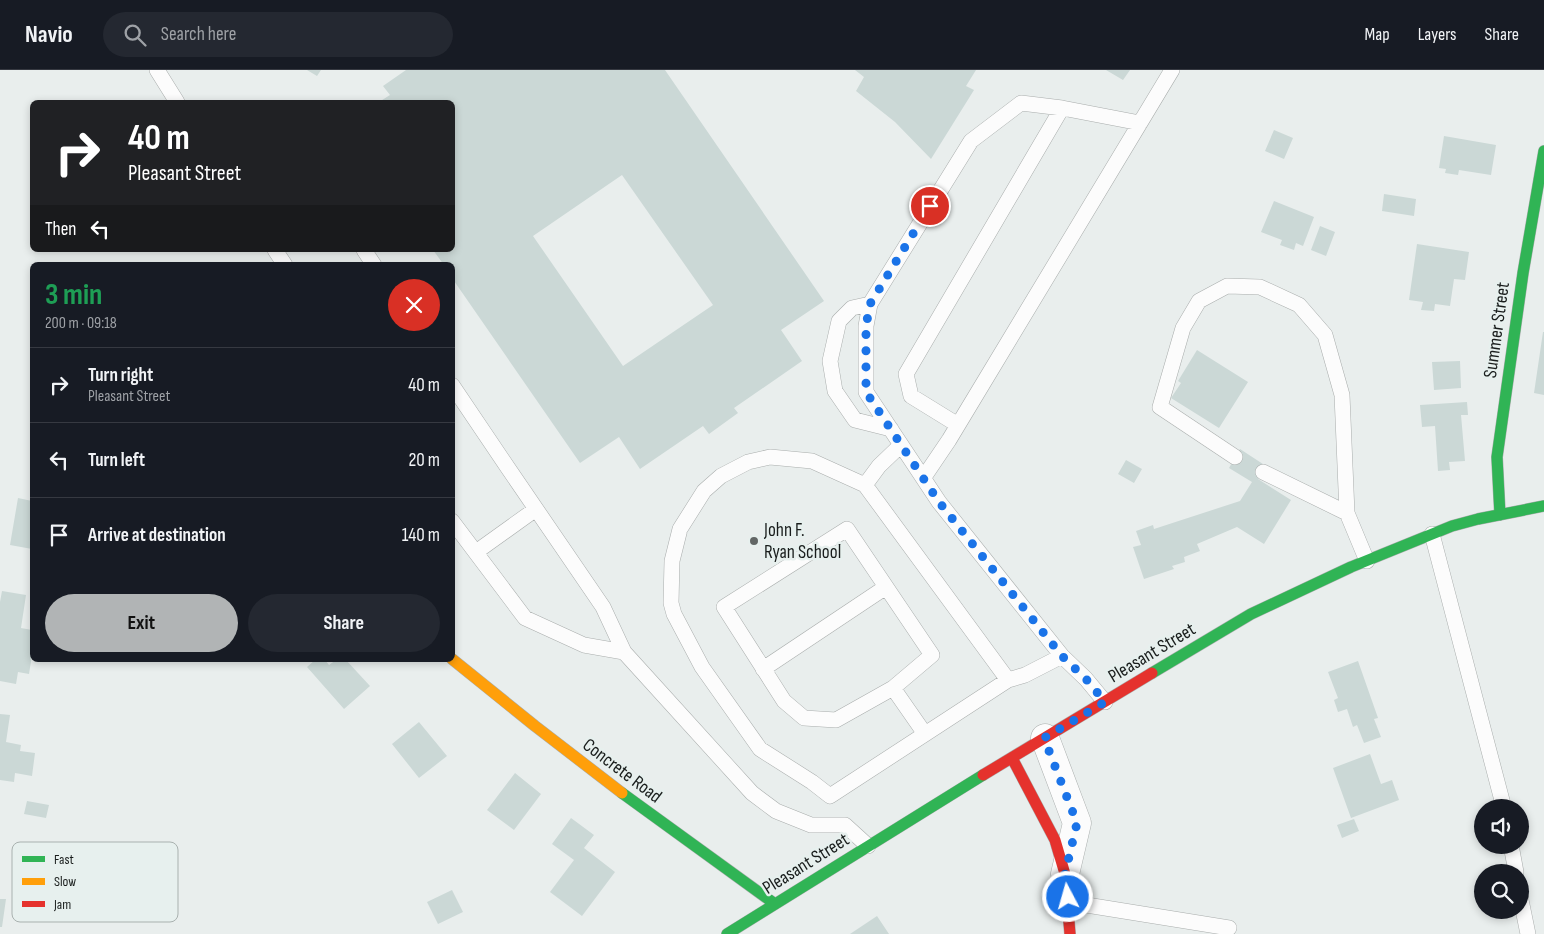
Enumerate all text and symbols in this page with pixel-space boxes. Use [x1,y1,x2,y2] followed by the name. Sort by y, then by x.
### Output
[103,12,453,57] search box
[25,20,73,49] text: Navio
[121,21,149,49] icon: search
[161,23,236,46] text: Search here
[1365,24,1390,45] text: Map
[1418,24,1457,45] text: Layers
[1485,24,1519,45] text: Share
[128,117,190,160] text: 40 m
[45,120,110,185] icon: right
[128,160,241,187] text: Pleasant Street
[909,185,951,227] pin
[916,192,944,220] icon: arrive
[86,215,114,243] icon: left
[45,218,76,241] text: Then
[45,277,102,313] text: 3 min
[388,279,440,331] button: close
[1479,280,1515,379] street label: Summer Street
[45,314,117,333] text: 200 m · 09:18
[88,364,153,387] text: Turn right
[45,371,73,399] icon: right
[408,374,440,397] text: 40 m
[88,387,170,406] text: Pleasant Street
[45,446,73,474] icon: left
[88,449,145,472] text: Turn left
[408,449,440,472] text: 20 m
[763,519,841,564] place label: John F. Ryan School
[45,521,73,549] icon: arrive
[88,524,226,547] text: Arrive at destination
[402,524,440,547] text: 140 m
[748,535,760,547] marker: John F. Ryan School
[45,594,238,652] button: Exit
[248,594,440,652] button: Share
[1104,618,1200,688] street label: Pleasant Street
[578,734,666,808] street label: Concrete Road
[1474,799,1529,919] map controls
[1474,799,1529,854] button: sound
[758,828,854,900] street label: Pleasant Street
[12,842,178,922] legend
[54,851,74,868] text: Fast
[1474,864,1529,919] button: search
[1041,870,1093,922] position arrow
[54,873,76,890] text: Slow
[53,896,71,913] text: Jam

